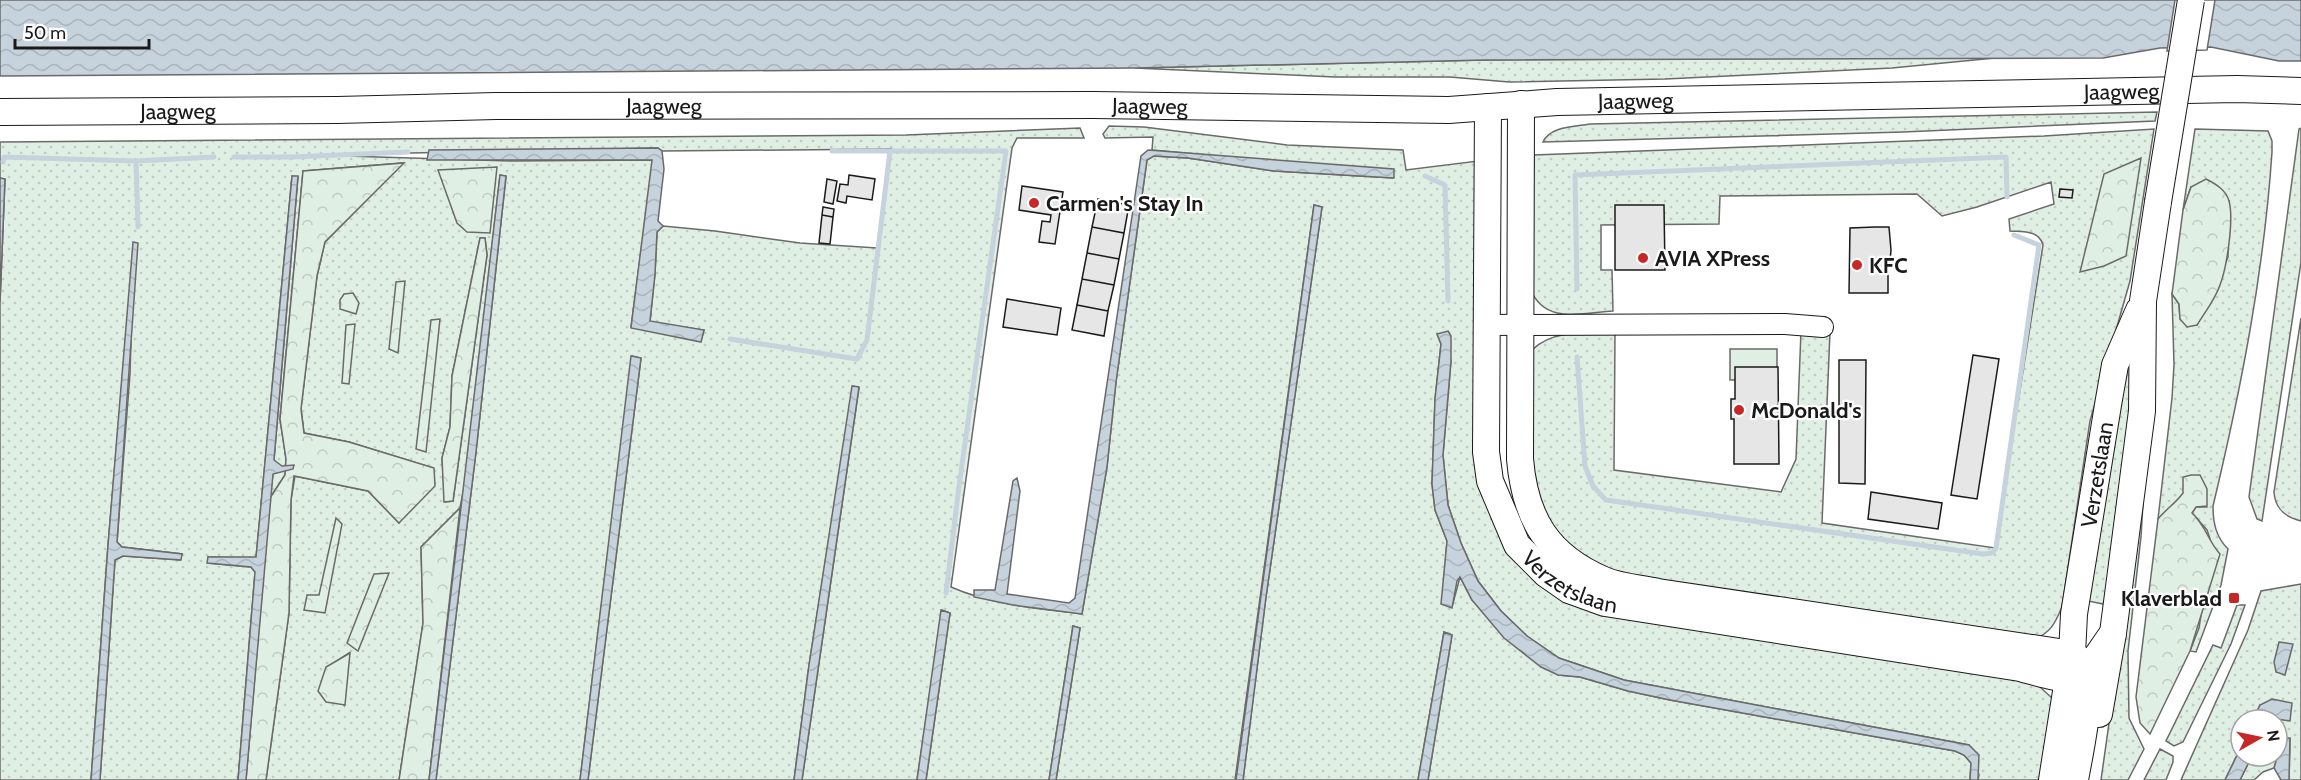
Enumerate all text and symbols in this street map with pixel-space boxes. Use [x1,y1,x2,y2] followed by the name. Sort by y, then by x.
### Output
[15,12,148,50] scale bar
[24,22,66,44] text: 50 m
[2082,77,2161,105] street label: Jaagweg
[1597,86,1675,115] street label: Jaagweg
[625,92,703,119] street label: Jaagweg
[1111,92,1189,120] street label: Jaagweg
[139,97,217,125] street label: Jaagweg
[1046,190,1203,217] place label: Carmen's Stay In
[1027,196,1041,210] marker: Carmen's Stay In
[1655,245,1770,272] place label: AVIA XPress
[1636,251,1650,265] marker: AVIA XPress
[1869,252,1908,279] place label: KFC
[1850,258,1864,272] marker: KFC
[1751,397,1862,424] place label: McDonald's
[1732,403,1746,417] marker: McDonald's
[2075,420,2119,529] street label: Verzetslaan
[1517,545,1619,618] street label: Verzetslaan
[2121,585,2222,612] place label: Klaverblad
[2227,591,2241,605] marker: Klaverblad
[2229,708,2289,768] north arrow
[2263,729,2284,743] text: N

